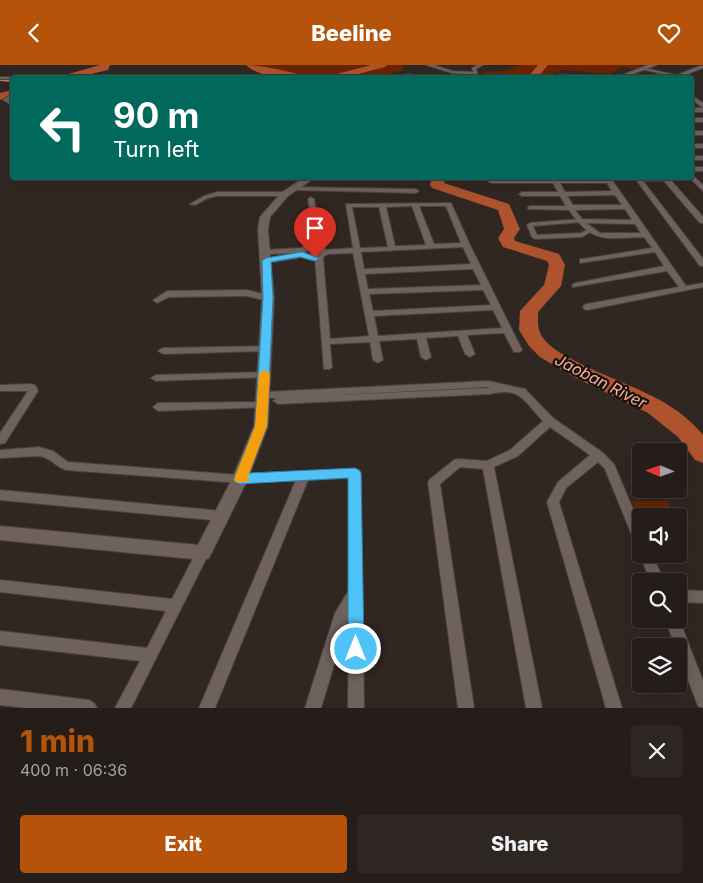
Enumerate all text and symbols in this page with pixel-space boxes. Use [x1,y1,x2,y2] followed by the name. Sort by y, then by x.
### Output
[20,19,48,47] icon: back
[655,19,683,47] icon: heart
[311,20,392,46] text: Beeline
[113,94,200,136] text: 90 m
[30,95,95,160] icon: left
[113,136,199,162] text: Turn left
[294,207,336,258] pin
[301,214,329,242] icon: arrive
[552,349,651,413] water label: Jaoban River
[632,443,688,497] north arrow
[632,443,687,693] map controls
[632,508,687,563] button: sound
[632,573,687,628] button: search
[329,622,381,674] position arrow
[632,638,687,693] button: layers
[20,723,95,759] text: 1 min
[631,725,683,777] button: close
[20,760,127,780] text: 400 m · 06:36
[20,815,347,873] button: Exit
[357,815,683,873] button: Share

